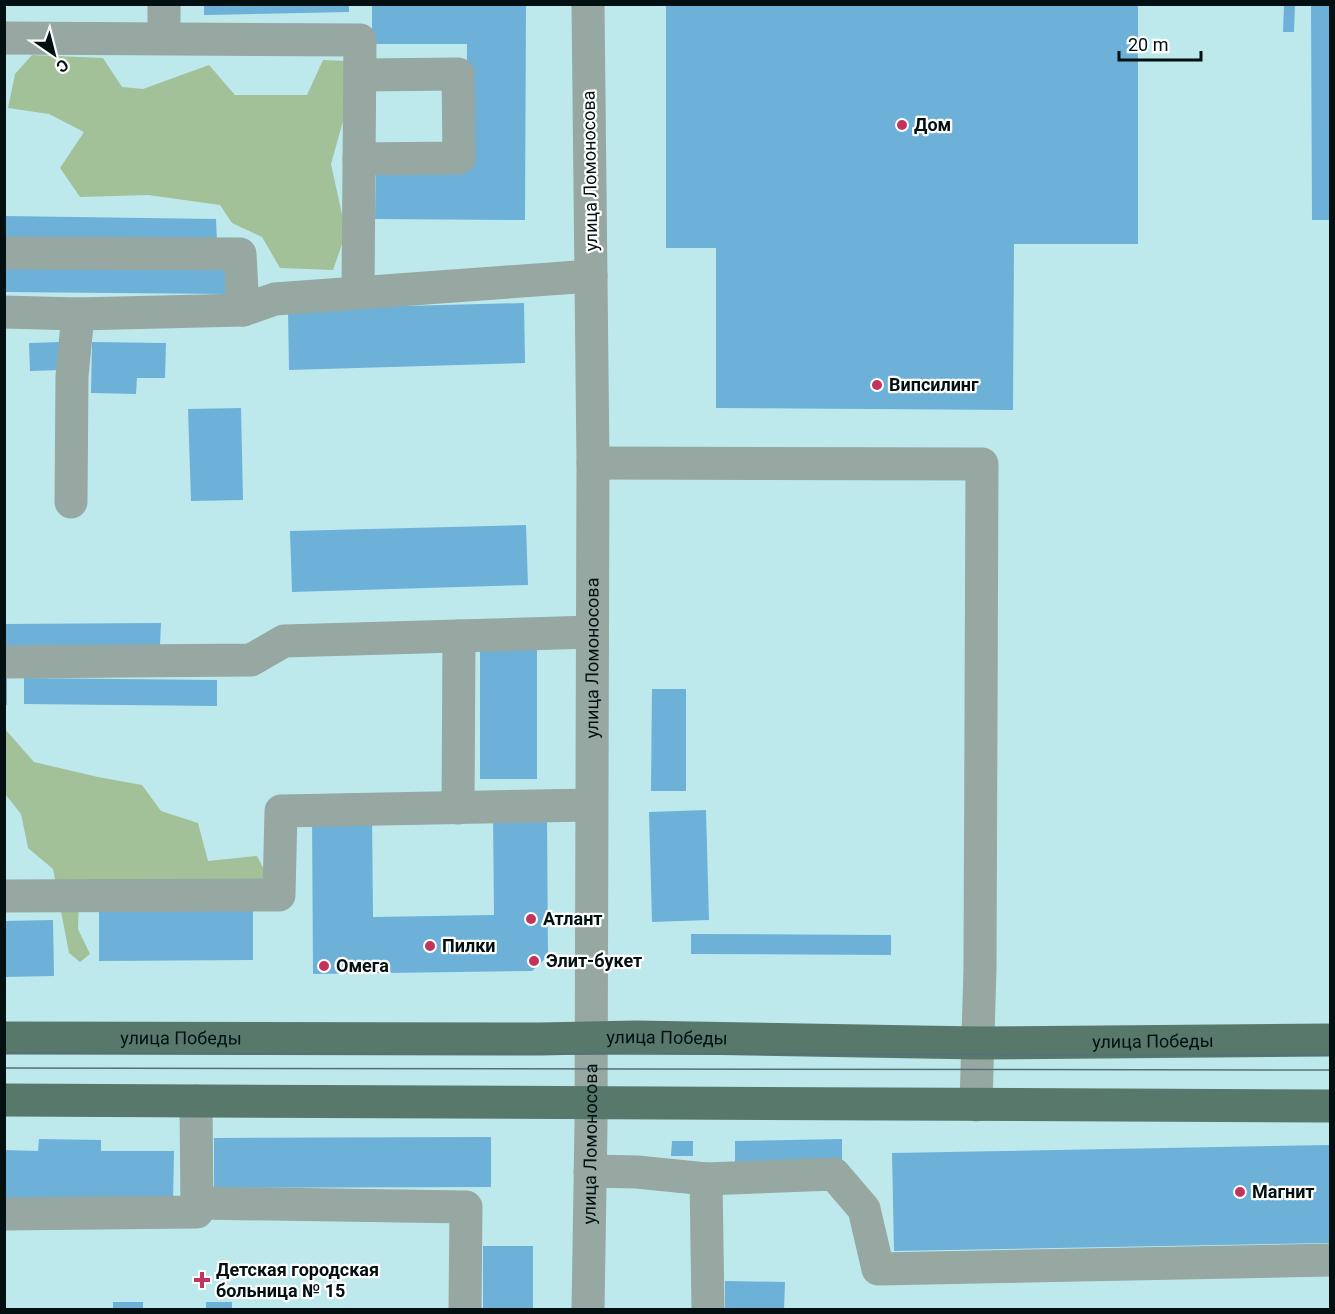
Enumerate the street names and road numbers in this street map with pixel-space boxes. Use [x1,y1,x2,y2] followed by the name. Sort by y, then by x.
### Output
[578,90,601,252] street label: улица Ломоносова
[581,578,603,739] street label: улица Ломоносова
[606,1026,728,1049] street label: улица Победы
[120,1027,242,1048] street label: улица Победы
[1092,1030,1214,1052] street label: улица Победы
[578,1064,601,1225] street label: улица Ломоносова

